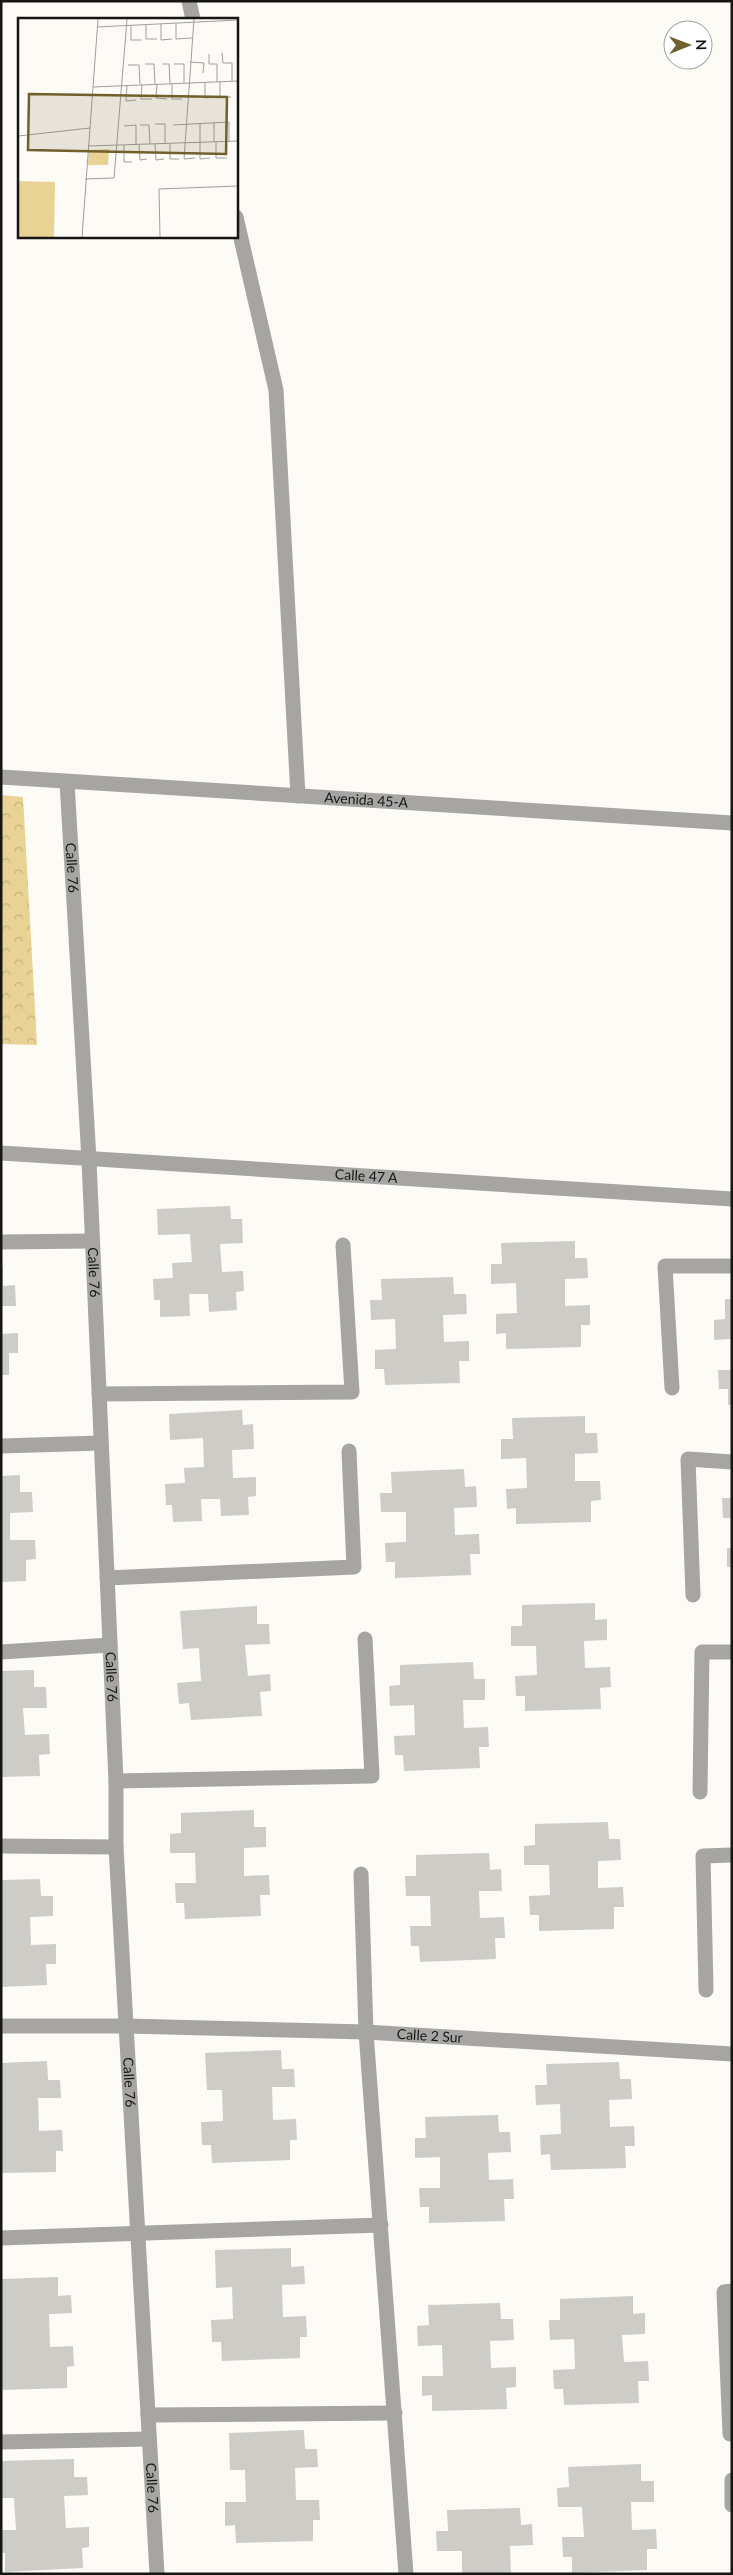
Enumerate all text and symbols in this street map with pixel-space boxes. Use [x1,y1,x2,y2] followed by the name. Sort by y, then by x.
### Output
[18,18,238,238] inset map
[663,20,713,70] north arrow
[693,39,710,50] text: N
[324,788,409,811] street label: Avenida 45-A
[63,842,82,893] street label: Calle 76
[334,1165,399,1186] street label: Calle 47 A
[85,1247,104,1298] street label: Calle 76
[102,1651,122,1702] street label: Calle 76
[396,2025,463,2046] street label: Calle 2 Sur
[120,2057,140,2108] street label: Calle 76
[143,2462,163,2513] street label: Calle 76

